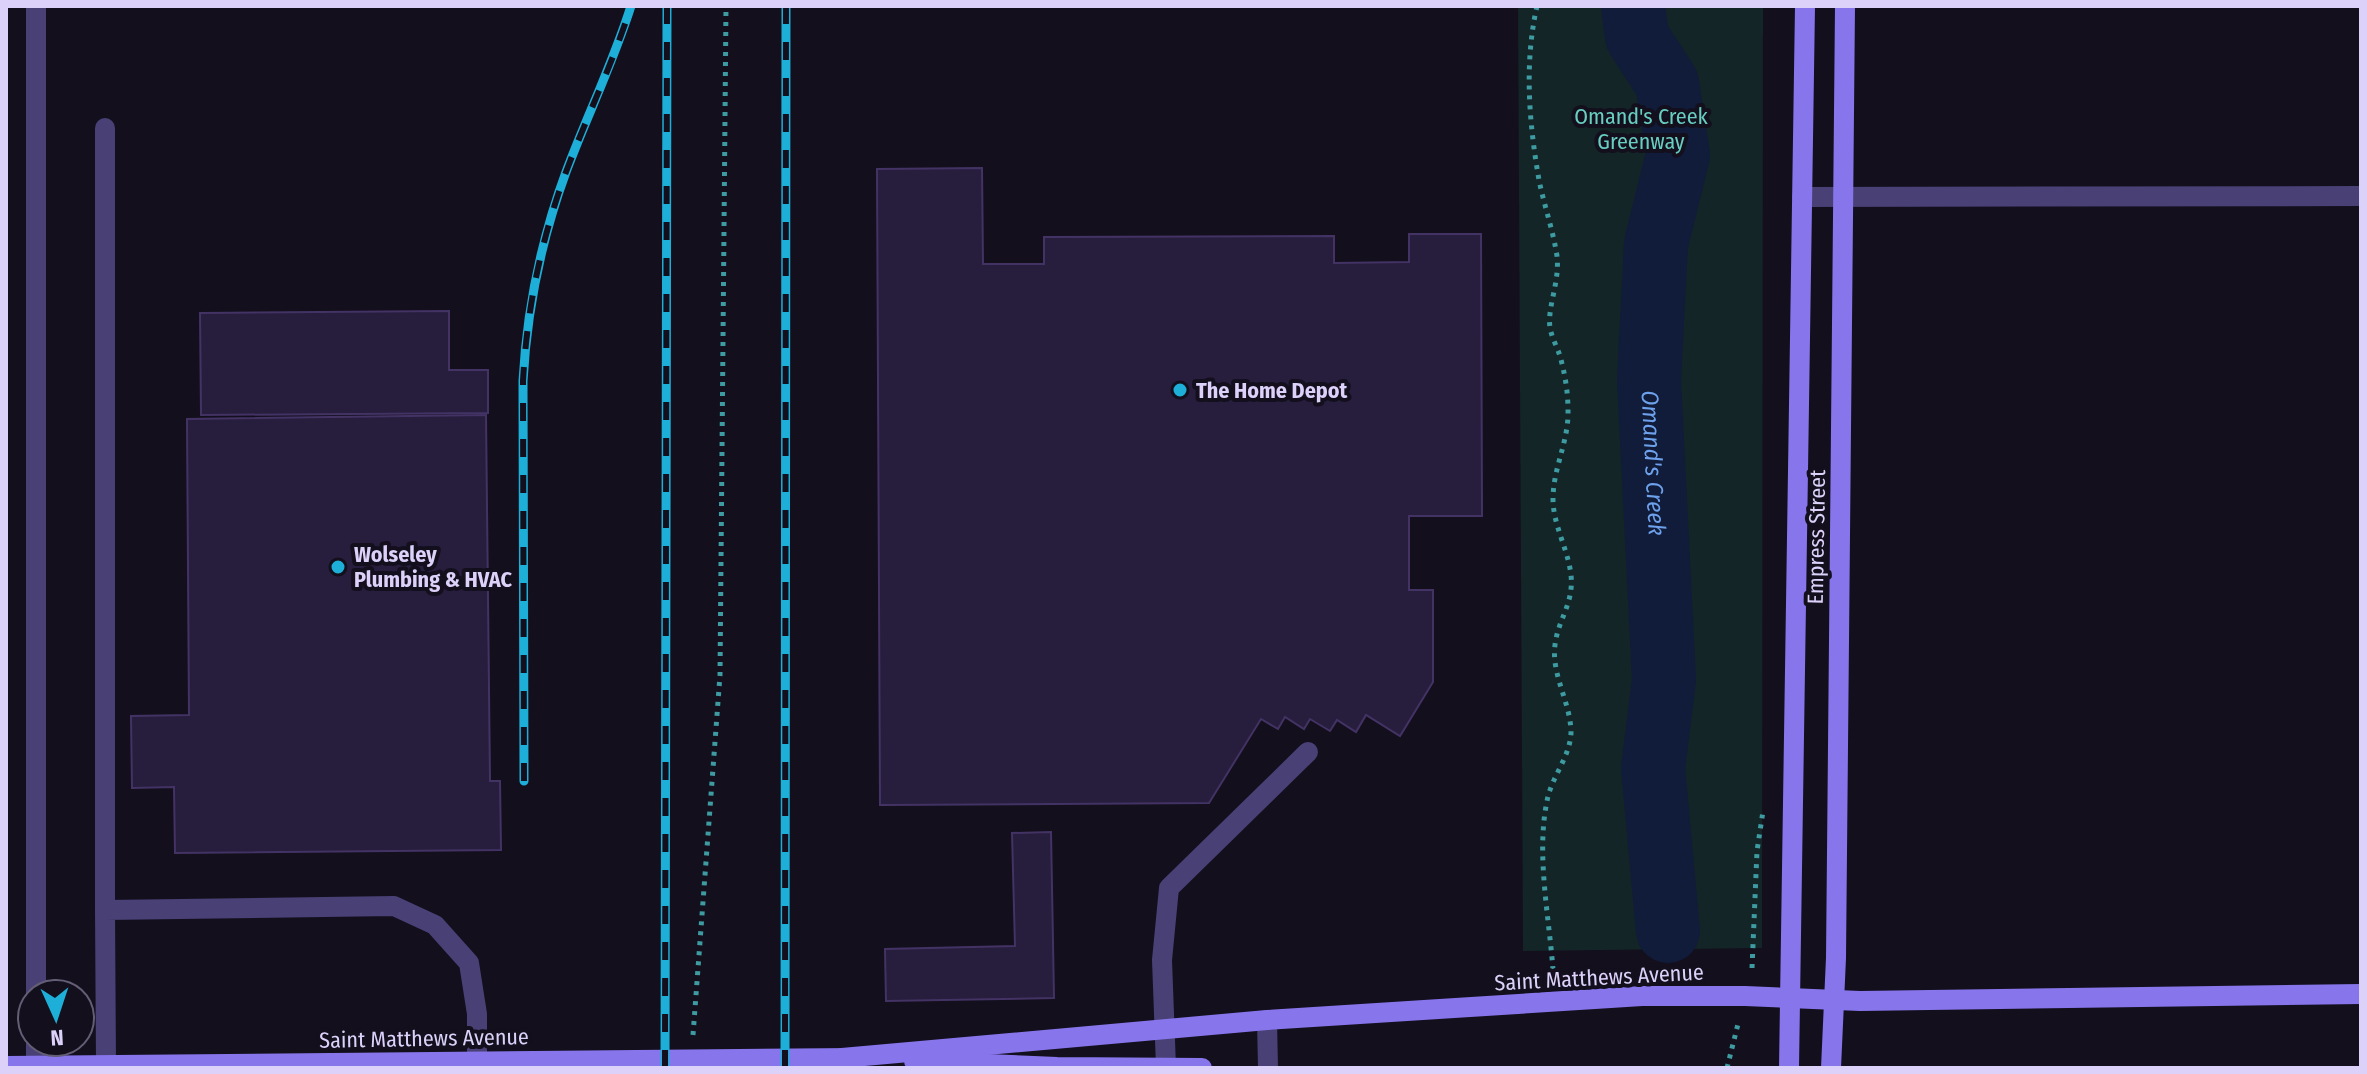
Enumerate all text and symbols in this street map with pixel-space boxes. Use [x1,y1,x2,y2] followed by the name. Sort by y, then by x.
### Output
[1574,103,1709,155] park label: Omand's Creek Greenway
[1196,377,1347,404] place label: The Home Depot
[1171,381,1189,399] marker: The Home Depot
[1636,390,1671,536] water label: Omand's Creek
[1802,469,1831,604] street label: Empress Street
[354,541,513,593] place label: Wolseley Plumbing & HVAC
[329,558,347,576] marker: Wolseley Plumbing & HVAC
[1494,959,1704,996] street label: Saint Matthews Avenue
[16,978,96,1058] north arrow
[319,1023,529,1054] street label: Saint Matthews Avenue
[50,1024,64,1051] text: N

